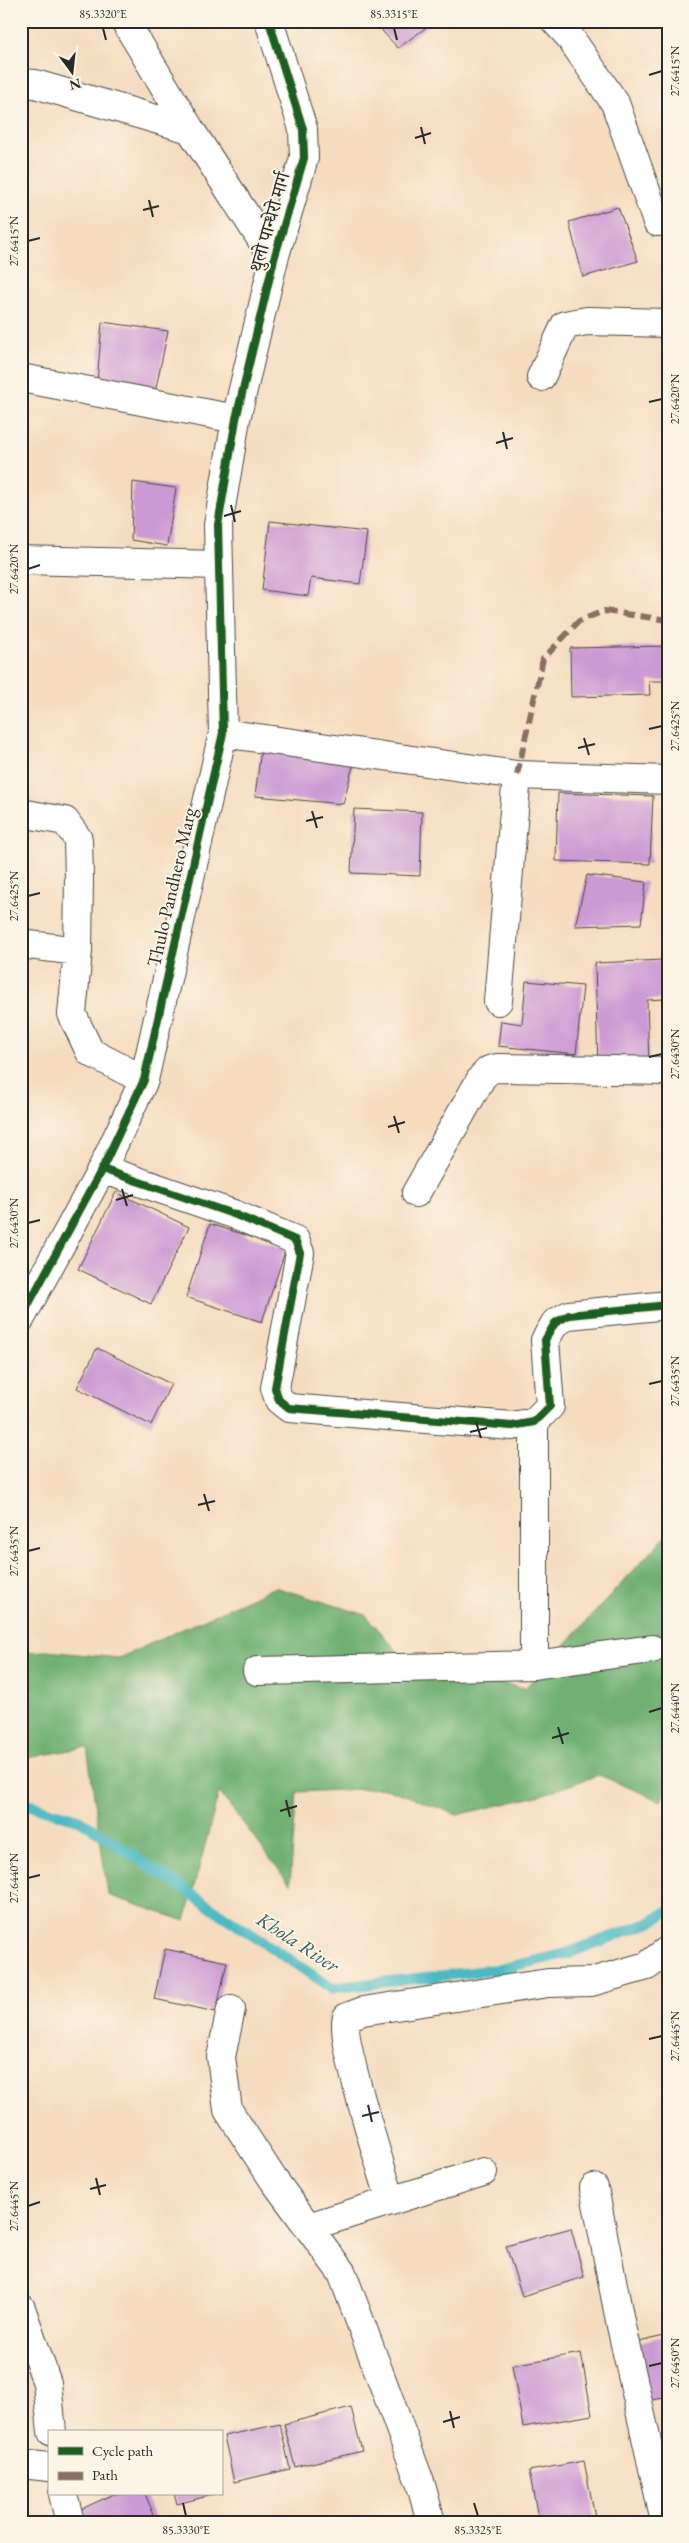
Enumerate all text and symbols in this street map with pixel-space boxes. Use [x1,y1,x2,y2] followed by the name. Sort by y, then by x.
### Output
[79,6,127,22] text: 85.3320°E
[370,6,418,22] text: 85.3315°E
[667,45,683,96] text: 27.6415°N
[48,48,98,98] north arrow
[67,74,83,95] text: N
[243,168,296,275] street label: थुलो पान्धेरो मार्ग
[6,215,22,266] text: 27.6415°N
[667,373,683,424] text: 27.6420°N
[6,543,22,594] text: 27.6420°N
[667,700,683,751] text: 27.6425°N
[141,804,202,969] street label: Thulo Pandhero Marg
[6,870,22,921] text: 27.6425°N
[667,1028,683,1079] text: 27.6430°N
[6,1197,22,1248] text: 27.6430°N
[667,1355,683,1406] text: 27.6435°N
[6,1525,22,1576] text: 27.6435°N
[667,1682,683,1733] text: 27.6440°N
[6,1852,22,1903] text: 27.6440°N
[251,1905,345,1979] water label: Khola River
[667,2010,683,2061] text: 27.6445°N
[6,2180,22,2231] text: 27.6445°N
[667,2337,683,2388] text: 27.6450°N
[48,2430,222,2496] legend
[92,2441,154,2460] text: Cycle path
[92,2465,118,2484] text: Path
[162,2522,210,2538] text: 85.3330°E
[454,2522,502,2538] text: 85.3325°E

